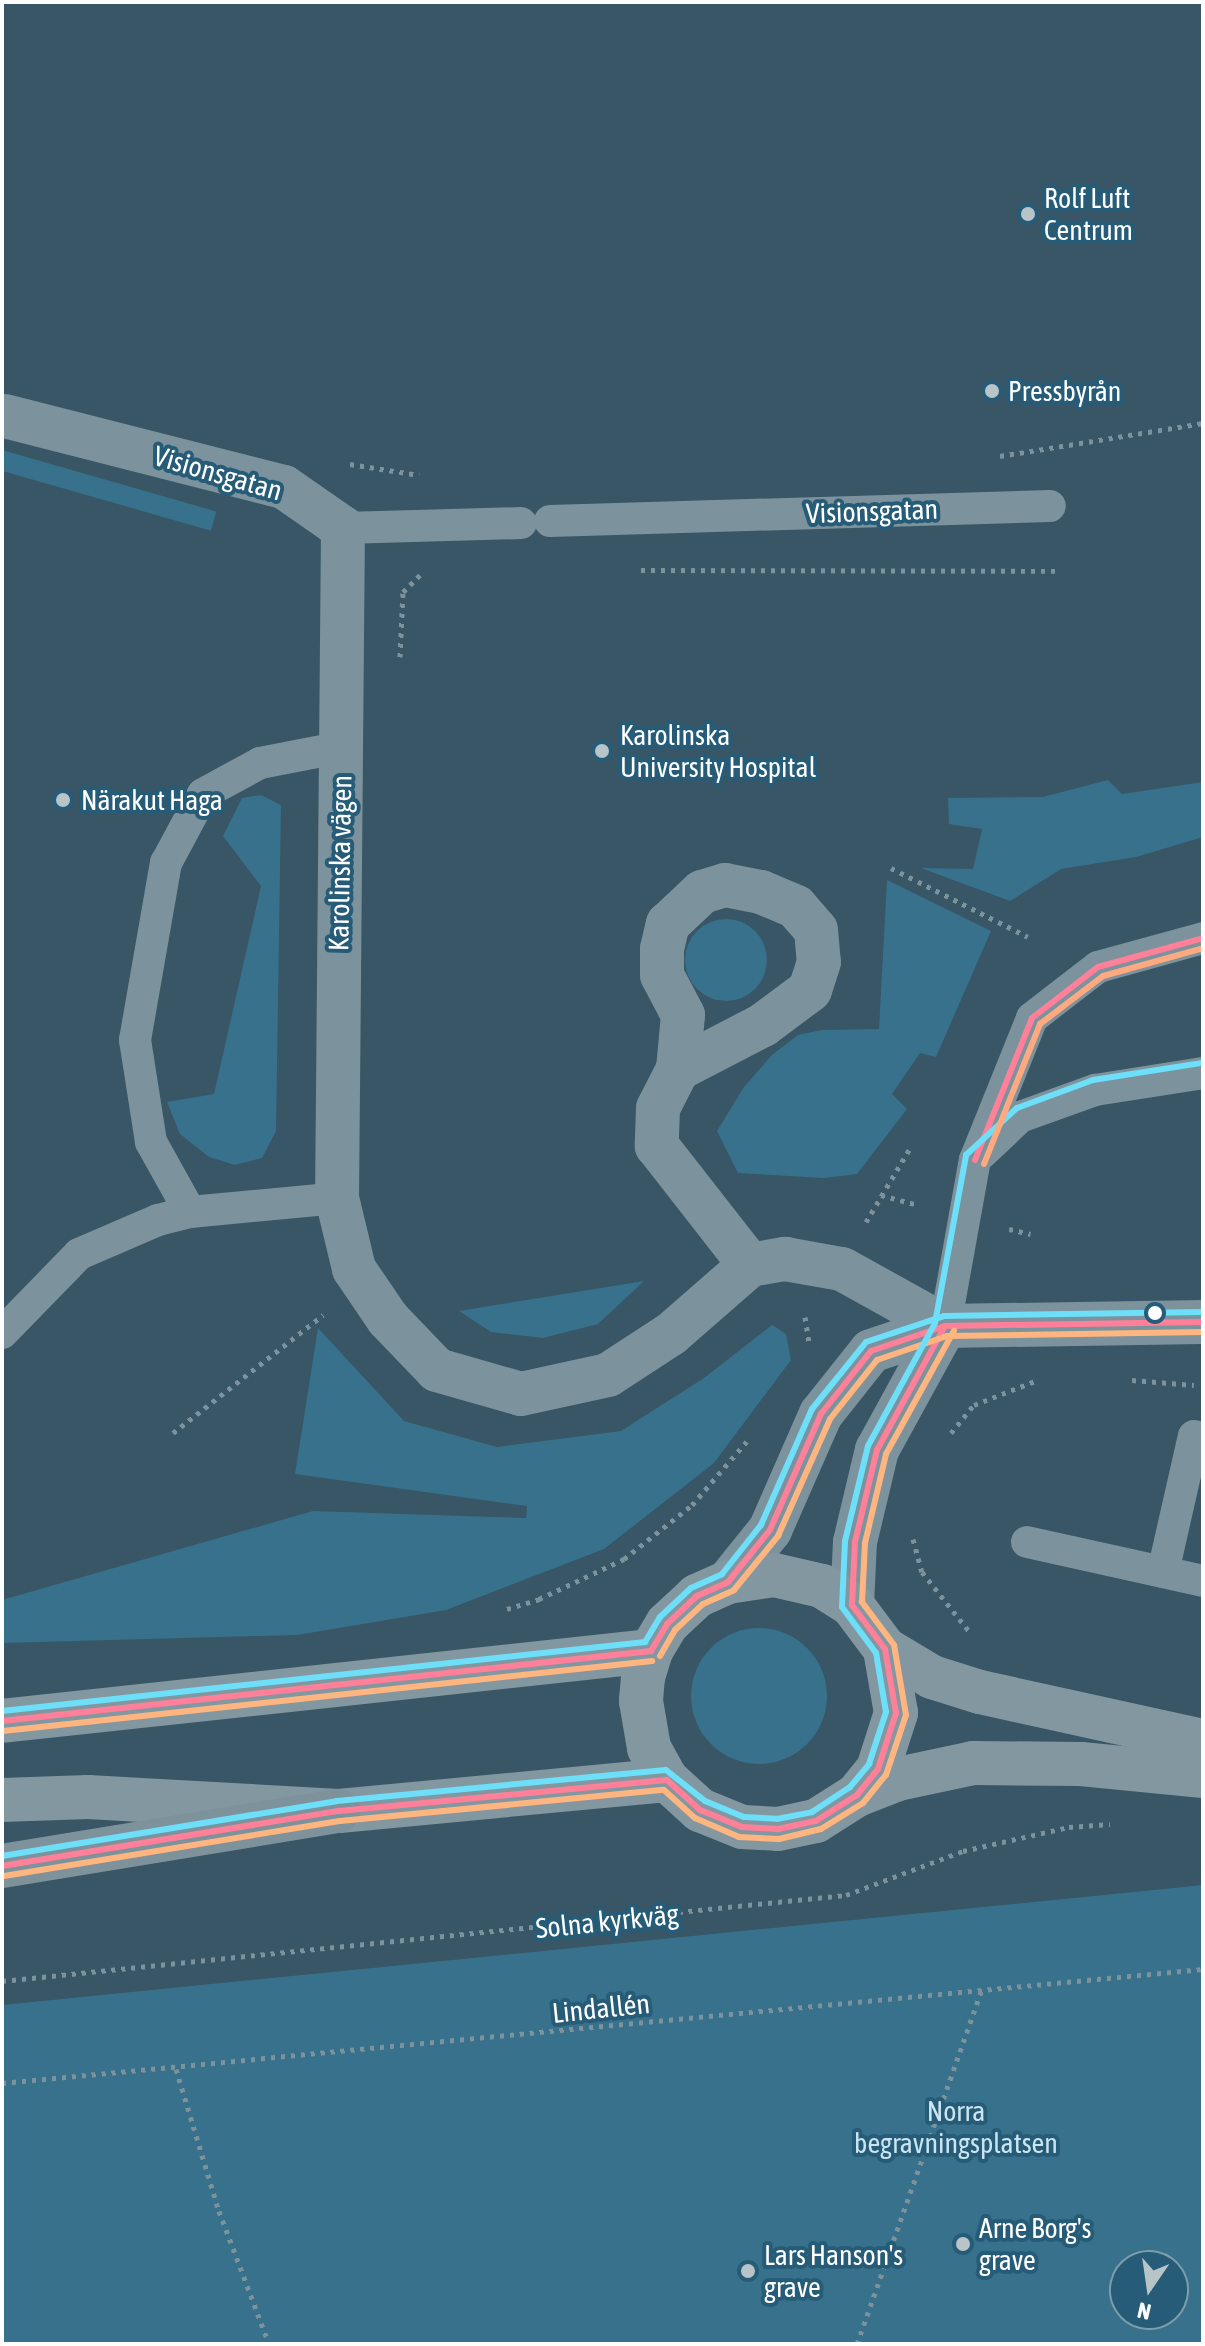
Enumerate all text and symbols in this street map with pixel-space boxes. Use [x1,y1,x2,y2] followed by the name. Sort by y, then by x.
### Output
[1044,181,1133,247] place label: Rolf Luft Centrum
[1019,205,1037,223] marker: Rolf Luft Centrum
[1008,374,1121,408] place label: Pressbyrån
[983,382,1001,400] marker: Pressbyrån
[150,439,286,507] street label: Visionsgatan
[805,492,939,530] street label: Visionsgatan
[620,718,816,784] place label: Karolinska University Hospital
[591,740,613,762] marker: Karolinska University Hospital
[322,775,358,951] street label: Karolinska vägen
[81,783,223,817] place label: Närakut Haga
[52,789,74,811] marker: Närakut Haga
[1147,1305,1163,1321] unlabelled marker
[534,1897,680,1945] street label: Solna kyrkväg
[551,1986,651,2030] street label: Lindallén
[854,2094,1058,2160] park label: Norra begravningsplatsen
[979,2211,1091,2277] place label: Arne Borg's grave
[954,2235,972,2253] marker: Arne Borg's grave
[764,2238,903,2304] place label: Lars Hanson's grave
[1109,2250,1189,2330] north arrow
[739,2262,757,2280] marker: Lars Hanson's grave
[1135,2297,1153,2326] text: N

